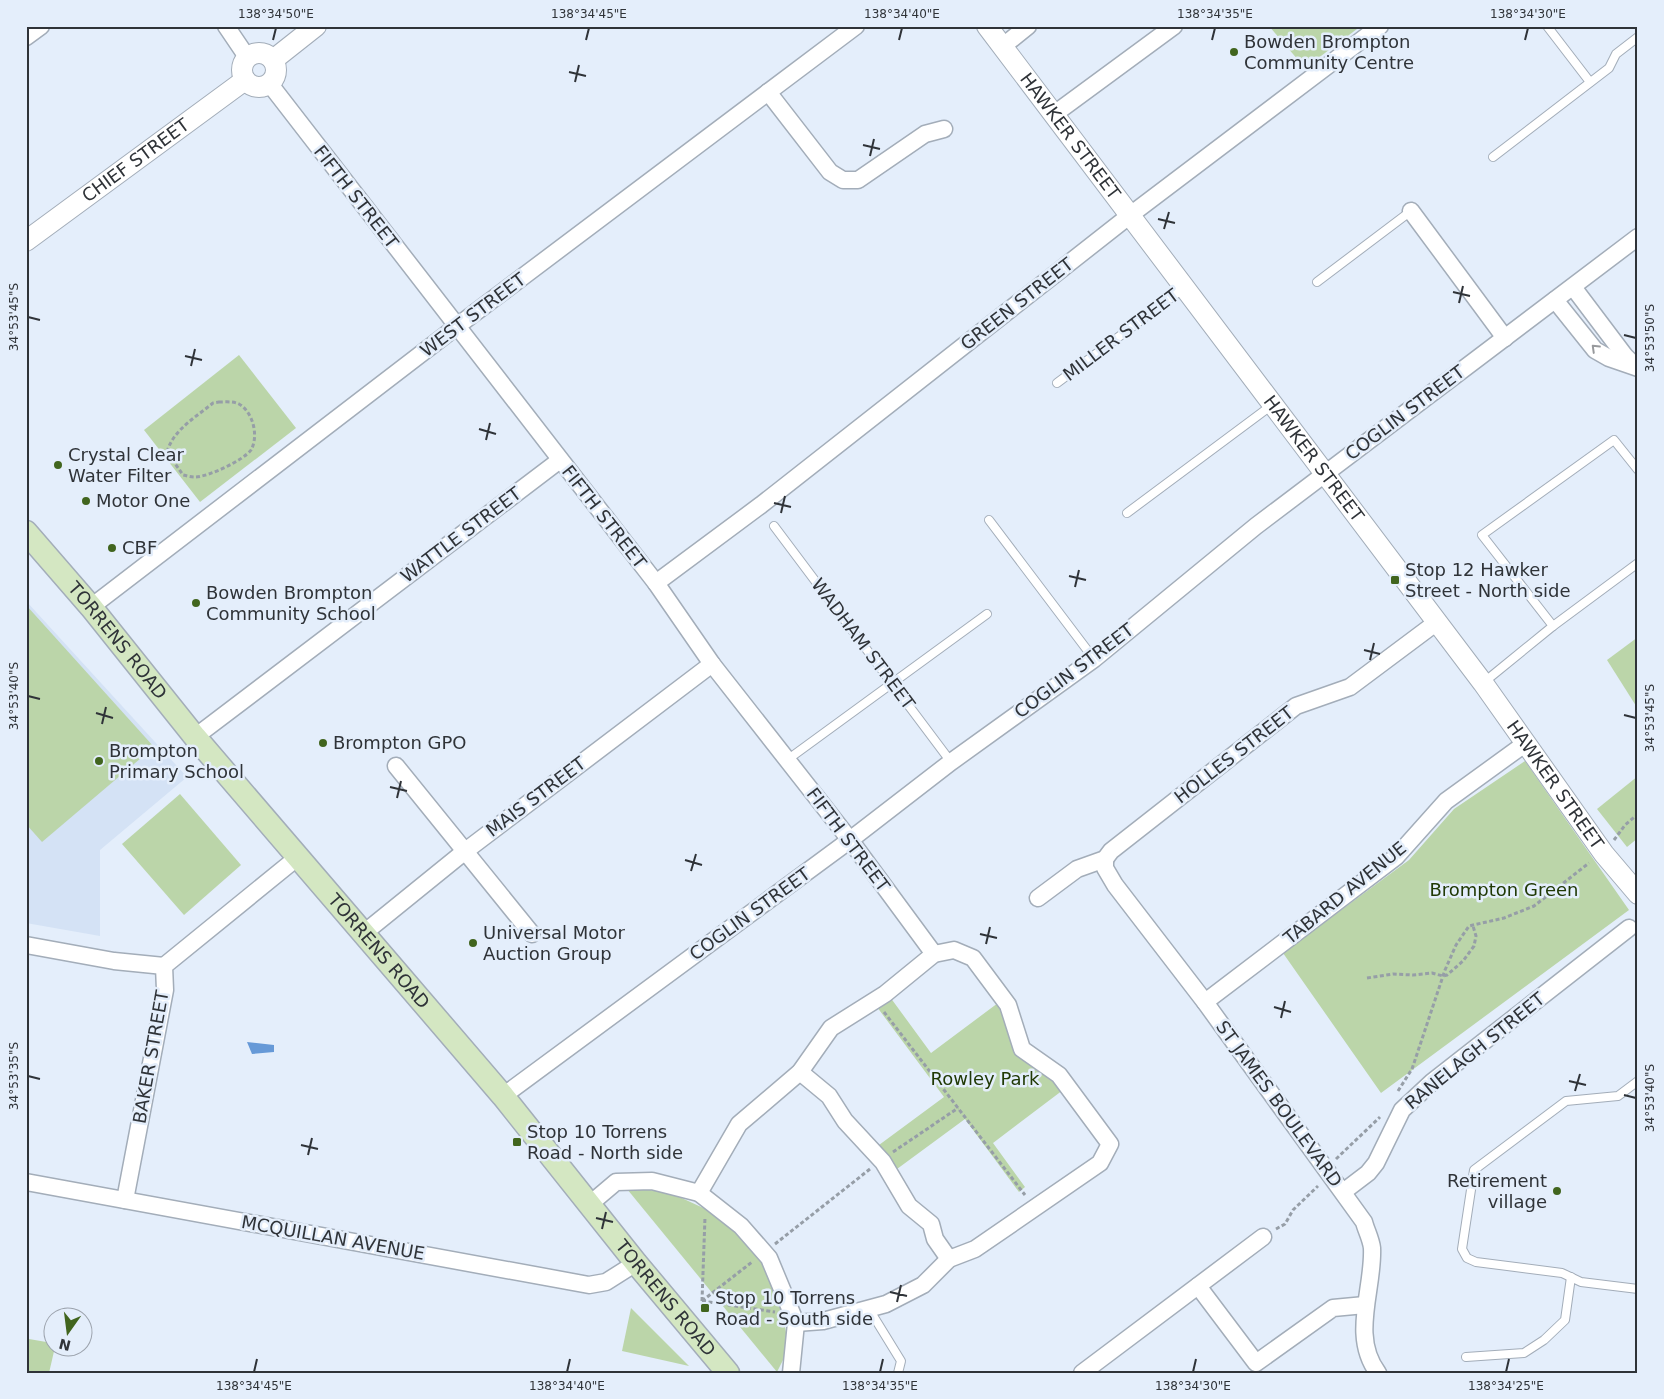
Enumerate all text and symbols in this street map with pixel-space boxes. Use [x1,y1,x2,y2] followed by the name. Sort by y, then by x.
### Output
[238,7,314,21] text: 138°34'50"E
[551,7,627,21] text: 138°34'45"E
[864,7,940,21] text: 138°34'40"E
[1177,7,1253,21] text: 138°34'35"E
[1490,7,1566,21] text: 138°34'30"E
[1244,31,1414,73] place label: Bowden Brompton Community Centre
[1228,46,1240,58] marker: Bowden Brompton Community Centre
[1016,69,1126,204] street label: HAWKER STREET
[78,113,194,206] street label: CHIEF STREET
[310,141,404,253] street label: FIFTH STREET
[956,253,1078,354] street label: GREEN STREET
[416,268,530,361] street label: WEST STREET
[7,283,21,351] text: 34°53'45"S
[1059,284,1183,385] street label: MILLER STREET
[1643,304,1657,372] text: 34°53'50"S
[1591,345,1600,354] one-way arrow
[1341,360,1469,464] street label: COGLIN STREET
[1260,391,1369,526] street label: HAWKER STREET
[68,444,184,486] place label: Crystal Clear Water Filter
[52,459,64,471] marker: Crystal Clear Water Filter
[558,461,652,573] street label: FIFTH STREET
[396,482,526,587] street label: WATTLE STREET
[96,490,190,511] place label: Motor One
[80,495,92,507] marker: Motor One
[122,537,157,558] place label: CBF
[106,542,118,554] marker: CBF
[1405,559,1571,601] place label: Stop 12 Hawker Street - North side
[807,574,920,714] street label: WADHAM STREET
[1389,574,1401,586] marker: Stop 12 Hawker Street - North side
[63,577,172,703] street label: TORRENS ROAD
[206,582,376,624] place label: Bowden Brompton Community School
[190,597,202,609] marker: Bowden Brompton Community School
[1010,618,1138,722] street label: COGLIN STREET
[7,662,21,730] text: 34°53'40"S
[1643,684,1657,752] text: 34°53'45"S
[1170,701,1298,808] street label: HOLLES STREET
[1503,716,1609,854] street label: HAWKER STREET
[333,732,467,753] place label: Brompton GPO
[317,737,329,749] marker: Brompton GPO
[109,740,244,782] place label: Brompton Primary School
[482,752,590,841] street label: MAIS STREET
[93,755,105,767] marker: Brompton Primary School
[803,784,895,897] street label: FIFTH STREET
[1278,837,1410,949] street label: TABARD AVENUE
[685,862,815,964] street label: COGLIN STREET
[1429,879,1579,900] park label: Brompton Green
[323,888,434,1013] street label: TORRENS ROAD
[483,922,625,964] place label: Universal Motor Auction Group
[467,937,479,949] marker: Universal Motor Auction Group
[1401,987,1549,1113] street label: RANELAGH STREET
[128,988,173,1125] street label: BAKER STREET
[1212,1017,1347,1191] street label: ST JAMES BOULEVARD
[7,1042,21,1110] text: 34°53'35"S
[1643,1064,1657,1132] text: 34°53'40"S
[931,1068,1040,1089] park label: Rowley Park
[527,1121,683,1163] place label: Stop 10 Torrens Road - North side
[511,1136,523,1148] marker: Stop 10 Torrens Road - North side
[1447,1170,1547,1212] place label: Retirement village
[1551,1185,1563,1197] marker: Retirement village
[240,1211,426,1264] street label: MCQUILLAN AVENUE
[611,1235,720,1360] street label: TORRENS ROAD
[715,1287,873,1329] place label: Stop 10 Torrens Road - South side
[699,1302,711,1314] marker: Stop 10 Torrens Road - South side
[42,1306,92,1356] north arrow
[57,1335,72,1354] text: N
[216,1379,292,1393] text: 138°34'45"E
[529,1379,605,1393] text: 138°34'40"E
[842,1379,918,1393] text: 138°34'35"E
[1155,1379,1231,1393] text: 138°34'30"E
[1468,1379,1544,1393] text: 138°34'25"E

